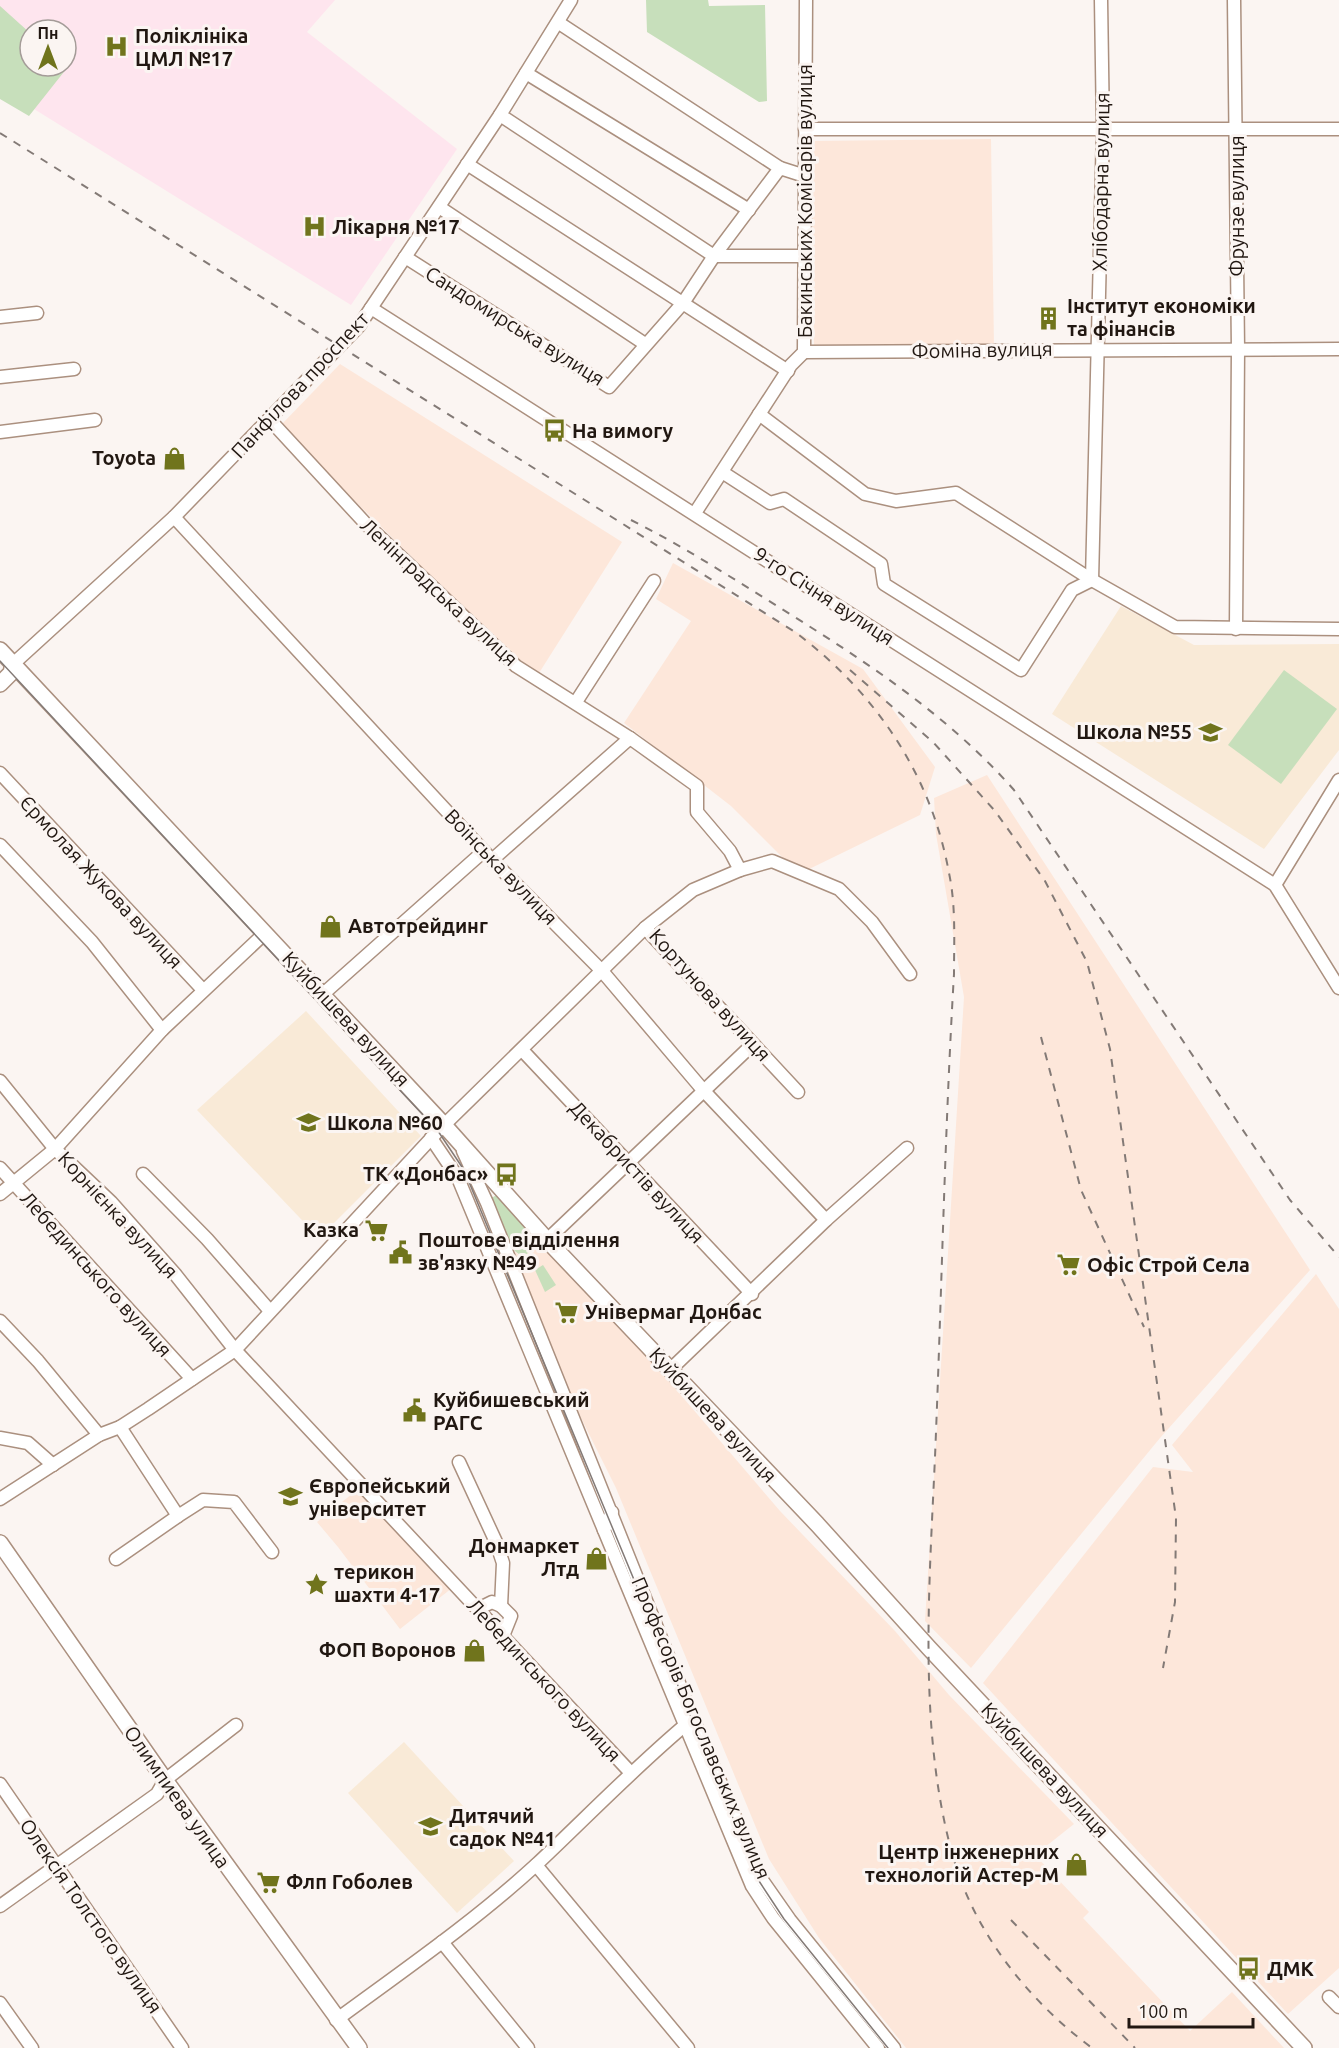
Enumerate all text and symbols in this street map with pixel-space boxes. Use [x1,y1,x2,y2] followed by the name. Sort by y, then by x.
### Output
[18,18,78,78] north arrow
[38,24,58,42] text: Пн
[135,24,248,70] place label: Поліклініка ЦМЛ №17
[104,34,130,60] hospital icon: Поліклініка ЦМЛ №17
[793,64,816,338] street label: Бакинських Комісарів вулиця
[1087,92,1114,272] street label: Хлібодарна вулиця
[1225,135,1248,277] street label: Фрунзе вулиця
[301,214,327,240] hospital icon: Лікарня №17
[332,215,460,238] place label: Лікарня №17
[421,261,609,390] street label: Сандомирська вулиця
[1067,294,1256,340] place label: Інститут економіки та фінансів
[1036,305,1062,331] building icon: Інститут економіки та фінансів
[226,307,373,462] street label: Панфілова проспект
[911,337,1053,362] street label: Фоміна вулиця
[541,418,567,444] bus stop icon: На вимогу
[572,419,673,442] place label: На вимогу
[161,445,187,471] shop icon: Toyota
[92,446,156,469] place label: Toyota
[356,513,522,670] street label: Ленінградська вулиця
[750,542,899,649] street label: 9-го Січня вулиця
[1197,719,1223,745] school or university icon: Школа №55
[1076,720,1192,743] place label: Школа №55
[15,791,187,973] street label: Єрмолая Жукова вулиця
[440,804,562,929] street label: Воїнська вулиця
[317,913,343,939] shop icon: Автотрейдинг
[348,914,488,937] place label: Автотрейдинг
[645,924,776,1065] street label: Кортунова вулиця
[278,946,415,1091] street label: Куйбишева вулиця
[566,1096,709,1248] street label: Декабристів вулиця
[296,1110,322,1136] school or university icon: Школа №60
[327,1111,443,1134] place label: Школа №60
[54,1147,183,1283] street label: Корнієнка вулиця
[493,1161,519,1187] bus stop icon: ТК «Донбас»
[363,1162,488,1185] place label: ТК «Донбас»
[16,1186,177,1361] street label: Лебединського вулиця
[364,1217,390,1243] supermarket icon: Казка
[303,1218,359,1241] place label: Казка
[418,1228,620,1274] place label: Поштове відділення зв'язку №49
[387,1239,413,1265] public building icon: Поштове відділення зв'язку №49
[1056,1252,1082,1278] supermarket icon: Офіс Строй Села
[1087,1253,1250,1276] place label: Офіс Строй Села
[554,1299,580,1325] supermarket icon: Універмаг Донбас
[585,1300,762,1323] place label: Універмаг Донбас
[645,1342,782,1487] street label: Куйбишева вулиця
[433,1388,590,1434] place label: Куйбишевський РАГС
[402,1398,428,1424] public building icon: Куйбишевський РАГС
[309,1474,450,1520] place label: Європейський університет
[278,1484,304,1510] school or university icon: Європейський університет
[469,1534,579,1580] place label: Донмаркет Лтд
[584,1545,610,1571] shop icon: Донмаркет Лтд
[334,1560,440,1606] place label: терикон шахти 4-17
[303,1571,329,1597] place icon: терикон шахти 4-17
[627,1573,776,1882] street label: Професорів Богославських вулиця
[463,1593,626,1766] street label: Лебединського вулиця
[461,1637,487,1663] shop icon: ФОП Воронов
[319,1638,456,1661] place label: ФОП Воронов
[977,1697,1114,1842] street label: Куйбишева вулиця
[120,1721,235,1872] street label: Олимпиева улица
[449,1804,556,1850] place label: Дитячий садок №41
[16,1814,167,2017] street label: Олексія Толстого вулиця
[418,1814,444,1840] school or university icon: Дитячий садок №41
[865,1840,1059,1886] place label: Центр інженерних технологій Астер-М
[1064,1851,1090,1877] shop icon: Центр інженерних технологій Астер-М
[255,1869,281,1895] supermarket icon: Флп Гоболев
[286,1870,413,1893] place label: Флп Гоболев
[1236,1956,1262,1982] bus stop icon: ДМК
[1267,1957,1315,1980] place label: ДМК
[1129,1991,1254,2029] scale bar
[1138,2001,1188,2021] text: 100 m

